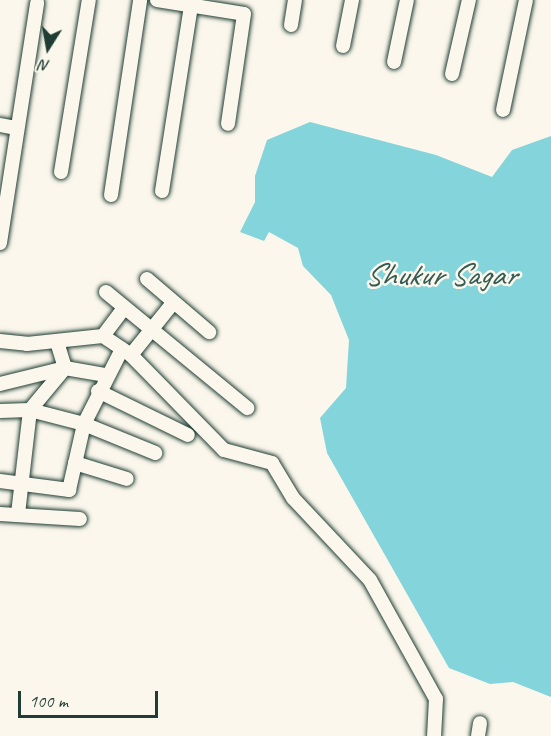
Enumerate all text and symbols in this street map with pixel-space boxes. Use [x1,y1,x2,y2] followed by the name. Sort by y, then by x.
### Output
[18,18,78,78] north arrow
[38,55,51,76] text: N
[365,256,515,294] water label: Shukur Sagar
[21,679,160,717] scale bar
[29,690,68,712] text: 100 m

